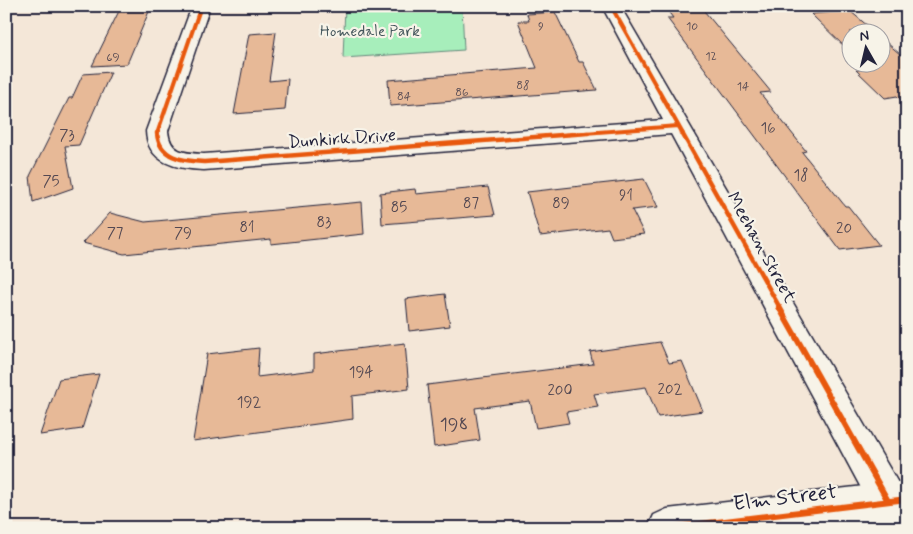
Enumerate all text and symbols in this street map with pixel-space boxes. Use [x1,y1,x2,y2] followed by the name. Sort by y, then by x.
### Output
[538,19,544,35] house number: 9
[686,19,698,35] house number: 10
[320,22,420,42] park label: Homedale Park
[840,22,890,72] north arrow
[858,27,870,46] text: N
[705,49,717,65] house number: 12
[106,50,120,66] house number: 69
[516,78,530,94] house number: 88
[737,79,749,95] house number: 14
[455,85,469,101] house number: 86
[397,89,411,105] house number: 84
[760,119,776,139] house number: 16
[287,123,397,155] street label: Dunkirk Drive
[59,126,75,146] house number: 73
[794,166,808,186] house number: 18
[42,172,60,192] house number: 75
[619,186,633,206] house number: 91
[721,188,802,308] street label: Meehan Street
[463,194,479,214] house number: 87
[552,194,570,214] house number: 89
[391,198,407,218] house number: 85
[317,213,331,233] house number: 83
[240,218,254,238] house number: 81
[836,219,852,239] house number: 20
[107,224,124,244] house number: 77
[174,224,192,244] house number: 79
[349,363,373,383] house number: 194
[658,380,682,400] house number: 202
[548,381,572,401] house number: 200
[237,393,261,413] house number: 192
[440,413,468,437] house number: 198
[732,478,839,518] street label: Elm Street

